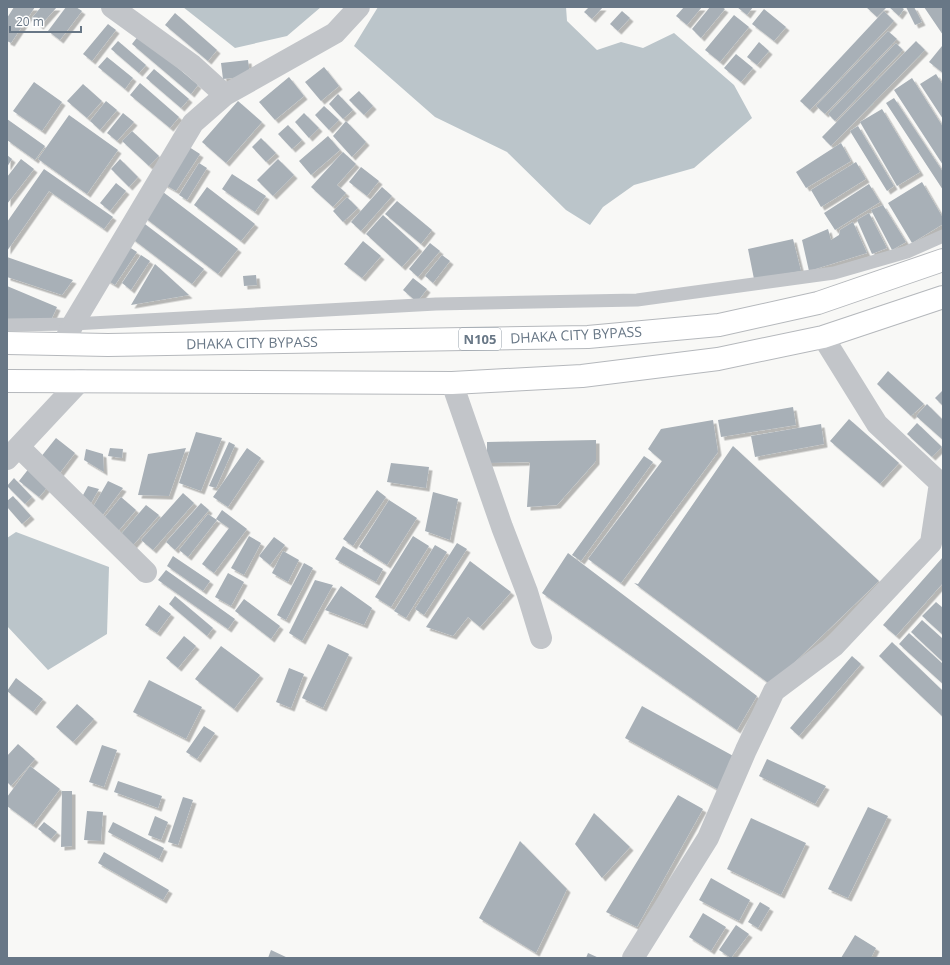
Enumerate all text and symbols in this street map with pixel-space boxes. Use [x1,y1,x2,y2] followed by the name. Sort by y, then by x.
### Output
[10,8,81,34] scale bar
[16,13,44,30] text: 20 m
[510,322,642,347] street label: DHAKA CITY BYPASS
[459,328,501,350] road number: N105
[186,332,318,353] street label: DHAKA CITY BYPASS

